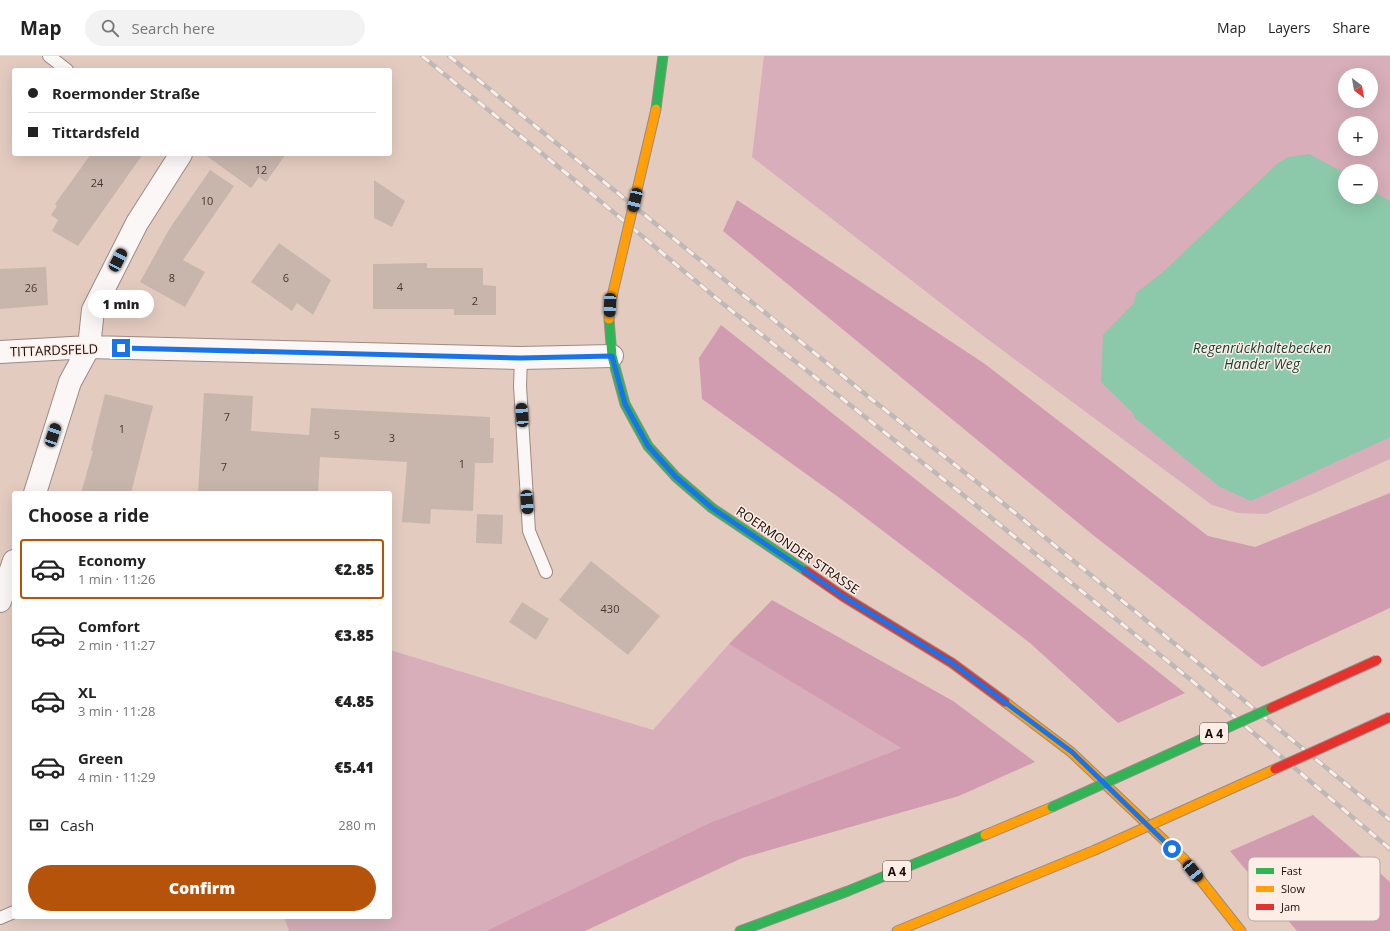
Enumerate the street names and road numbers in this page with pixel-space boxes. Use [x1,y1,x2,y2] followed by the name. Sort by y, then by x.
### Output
[10,339,98,361] street label: TITTARDSFELD
[733,502,863,598] street label: ROERMONDER STRASSE
[1200,723,1228,743] road number: A 4
[883,861,911,881] road number: A 4

